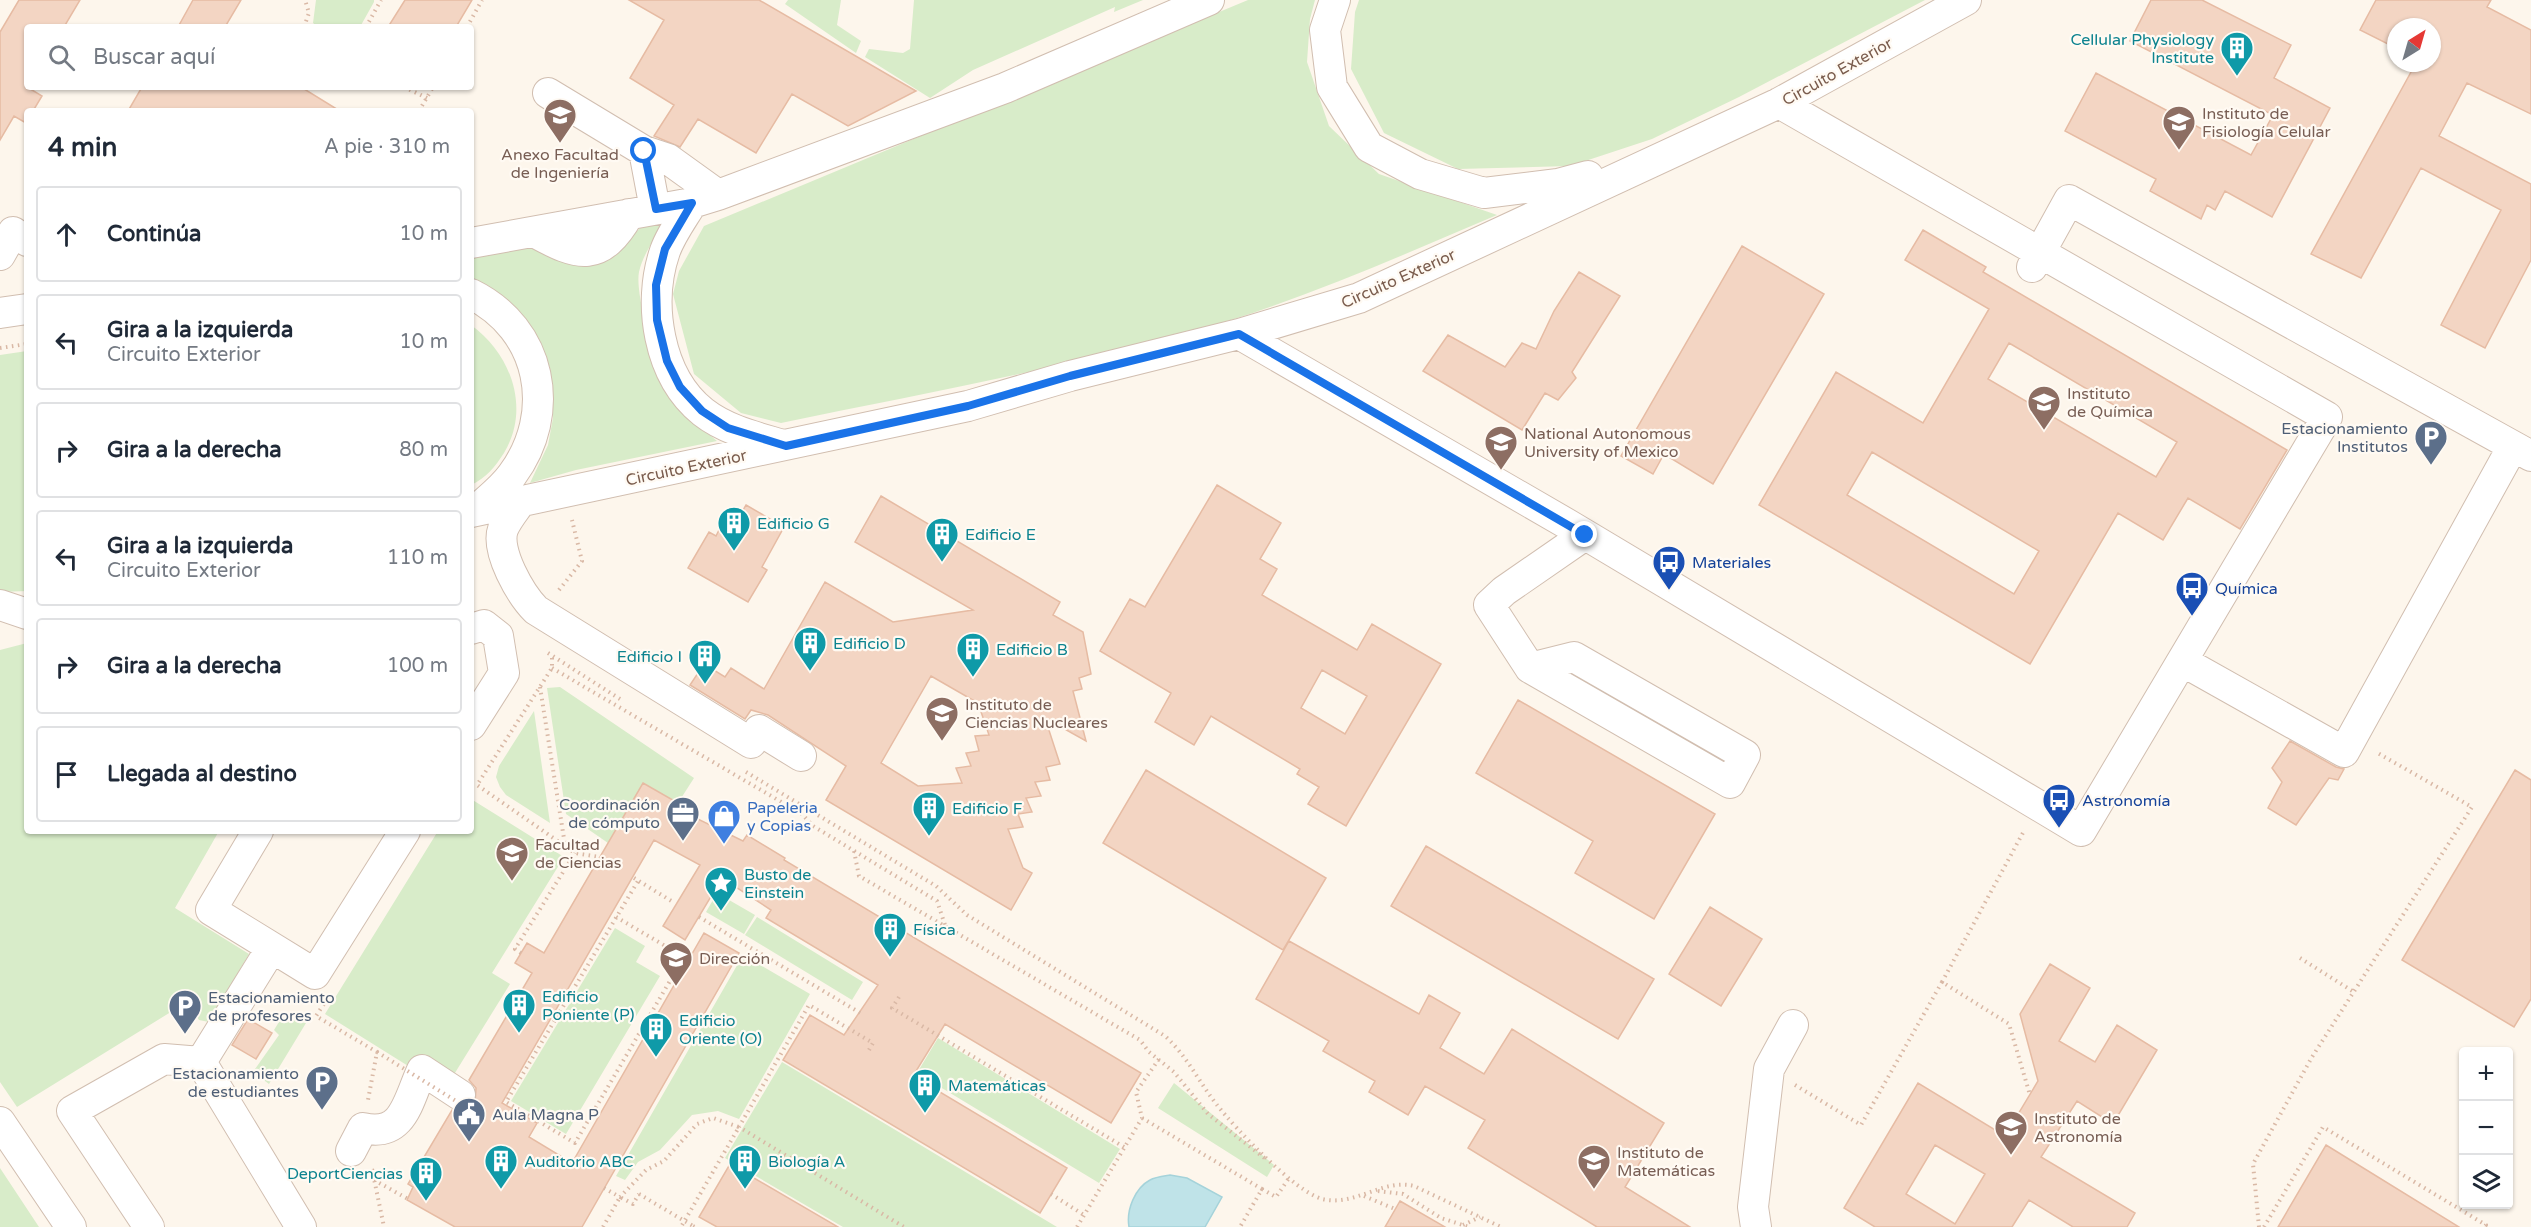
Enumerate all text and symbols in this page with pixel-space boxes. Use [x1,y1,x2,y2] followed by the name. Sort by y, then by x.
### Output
[2387,18,2441,72] north arrow
[24,24,474,90] search box
[2070,30,2214,68] place label: Cellular Physiology Institute
[2219,30,2255,77] building icon: Cellular Physiology Institute
[1779,33,1897,110] street label: Circuito Exterior
[45,41,78,74] icon: search
[93,44,215,70] text: Buscar aquí
[542,97,578,144] school or university icon: Anexo Facultad de Ingeniería
[2161,104,2197,151] school or university icon: Instituto de Fisiología Celular
[2202,104,2331,142] place label: Instituto de Fisiología Celular
[48,132,117,163] text: 4 min
[324,135,450,159] text: A pie · 310 m
[630,137,656,163] route start
[501,145,619,183] place label: Anexo Facultad de Ingeniería
[50,218,83,251] icon: ahead
[107,221,201,247] text: Continúa
[399,222,448,246] text: 10 m
[1338,244,1459,313] street label: Circuito Exterior
[107,317,293,343] text: Gira a la izquierda
[50,326,83,359] icon: left
[399,330,448,354] text: 10 m
[107,343,261,367] text: Circuito Exterior
[2026,384,2062,431] school or university icon: Instituto de Química
[2067,384,2153,422] place label: Instituto de Química
[2281,419,2408,457] place label: Estacionamiento Institutos
[2413,419,2449,466] parking icon: Estacionamiento Institutos
[1483,424,1519,471] school or university icon: National Autonomous University of Mexico
[1524,424,1691,462] place label: National Autonomous University of Mexico
[50,434,83,467] icon: right
[107,437,282,463] text: Gira a la derecha
[399,438,448,462] text: 80 m
[624,445,749,491] street label: Circuito Exterior
[716,505,752,552] building icon: Edificio G
[757,514,830,534] place label: Edificio G
[924,516,960,563] building icon: Edificio E
[1571,521,1597,547] route end
[965,525,1036,545] place label: Edificio E
[107,533,293,559] text: Gira a la izquierda
[50,542,83,575] icon: left
[1651,544,1687,591] bus stop icon: Materiales
[387,546,448,570] text: 110 m
[1692,553,1771,573] place label: Materiales
[107,559,261,583] text: Circuito Exterior
[2174,570,2210,617] bus stop icon: Química
[2215,579,2278,599] place label: Química
[792,625,828,672] building icon: Edificio D
[955,631,991,678] building icon: Edificio B
[833,634,906,654] place label: Edificio D
[687,638,723,685] building icon: Edificio I
[996,640,1068,660] place label: Edificio B
[617,647,682,667] place label: Edificio I
[50,650,83,683] icon: right
[107,653,282,679] text: Gira a la derecha
[387,654,448,678] text: 100 m
[924,695,960,742] school or university icon: Instituto de Ciencias Nucleares
[965,695,1108,733] place label: Instituto de Ciencias Nucleares
[50,758,83,791] icon: arrive
[107,761,297,787] text: Llegada al destino
[2041,782,2077,829] bus stop icon: Astronomía
[911,790,947,837] building icon: Edificio F
[2082,791,2170,811] place label: Astronomía
[559,795,660,833] place label: Coordinación de cómputo
[665,795,701,842] office icon: Coordinación de cómputo
[706,798,742,845] shop icon: Papeleria y Copias
[747,798,818,836] place label: Papeleria y Copias
[952,799,1023,819] place label: Edificio F
[494,835,530,882] school or university icon: Facultad de Ciencias
[535,835,621,873] place label: Facultad de Ciencias
[703,865,739,912] place icon: Busto de Einstein
[744,865,811,903] place label: Busto de Einstein
[872,911,908,958] building icon: Física
[913,920,956,940] place label: Física
[658,940,694,987] school or university icon: Dirección
[699,949,770,969] place label: Dirección
[501,987,537,1034] building icon: Edificio Poniente (P)
[542,987,635,1025] place label: Edificio Poniente (P)
[167,988,203,1035] parking icon: Estacionamiento de profesores
[208,988,335,1026] place label: Estacionamiento de profesores
[638,1011,674,1058] building icon: Edificio Oriente (O)
[679,1011,762,1049] place label: Edificio Oriente (O)
[2459,1047,2513,1209] map controls
[2459,1047,2513,1101] button: +
[172,1064,299,1102] place label: Estacionamiento de estudiantes
[304,1064,340,1111] parking icon: Estacionamiento de estudiantes
[907,1067,943,1114] building icon: Matemáticas
[948,1076,1046,1096] place label: Matemáticas
[451,1096,487,1143] public building icon: Aula Magna P
[2459,1101,2513,1155] button: −
[492,1105,599,1125] place label: Aula Magna P
[1993,1109,2029,1156] school or university icon: Instituto de Astronomía
[2034,1109,2122,1147] place label: Instituto de Astronomía
[483,1143,519,1190] building icon: Auditorio ABC
[727,1143,763,1190] building icon: Biología A
[1576,1143,1612,1190] school or university icon: Instituto de Matemáticas
[1617,1143,1715,1181] place label: Instituto de Matemáticas
[524,1152,633,1172] place label: Auditorio ABC
[768,1152,846,1172] place label: Biología A
[408,1155,444,1202] building icon: DeportCiencias
[2459,1155,2513,1209] button: layers
[287,1164,403,1184] place label: DeportCiencias

